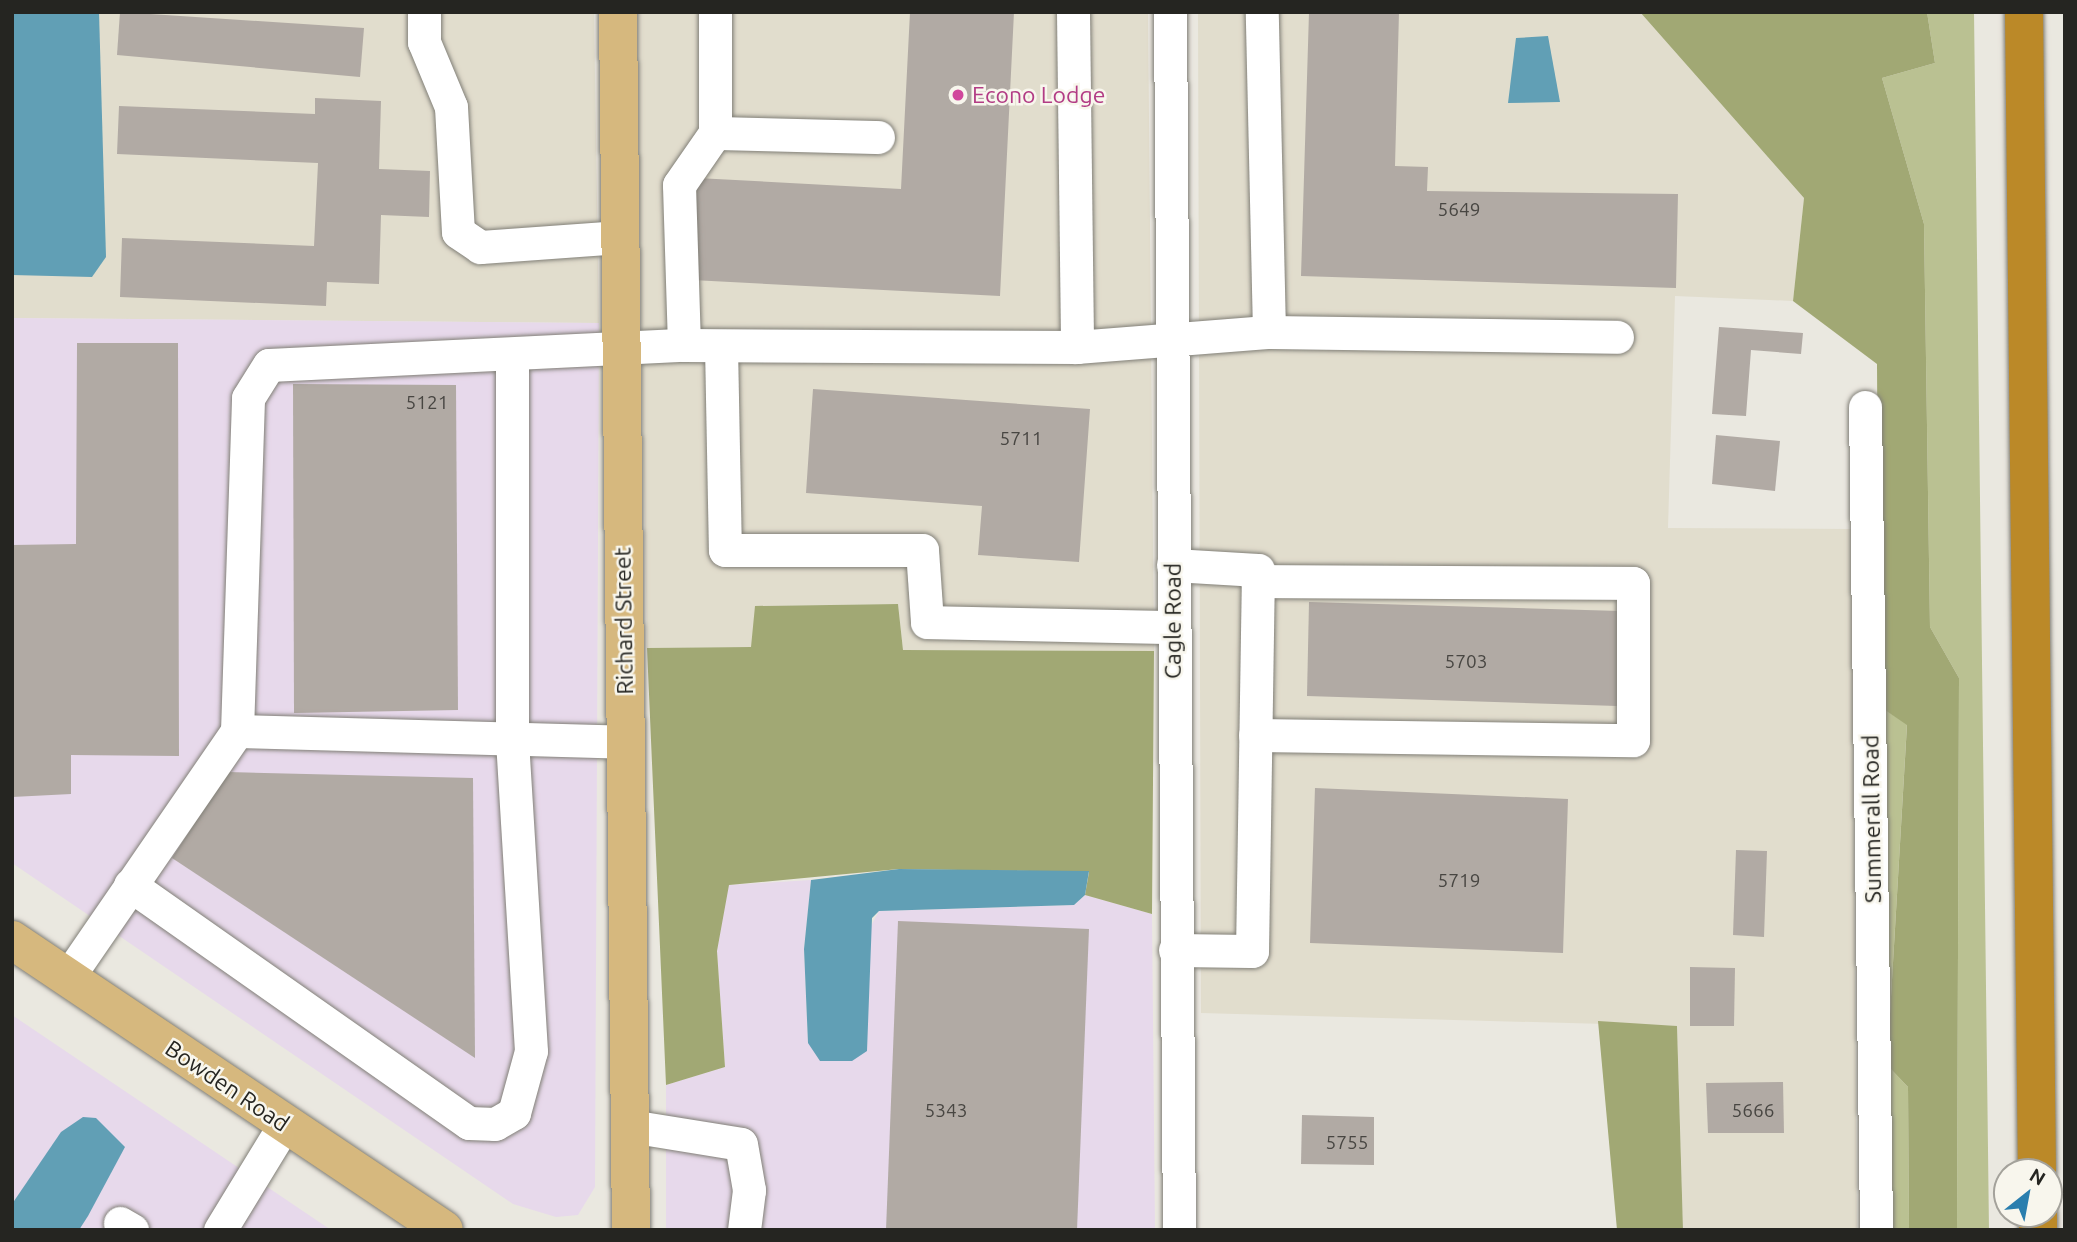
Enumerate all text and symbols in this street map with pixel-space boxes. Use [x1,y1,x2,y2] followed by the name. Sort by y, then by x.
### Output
[972,81,1105,109] place label: Econo Lodge
[950,87,966,103] marker: Econo Lodge
[1438,199,1480,221] house number: 5649
[406,392,448,414] house number: 5121
[1000,428,1042,450] house number: 5711
[609,547,639,695] street label: Richard Street
[1159,563,1187,679] street label: Cagle Road
[1445,651,1487,673] house number: 5703
[1857,735,1887,903] street label: Summerall Road
[1438,870,1480,892] house number: 5719
[160,1034,294,1138] street label: Bowden Road
[925,1100,967,1122] house number: 5343
[1732,1100,1774,1122] house number: 5666
[1326,1132,1368,1154] house number: 5755
[1993,1158,2063,1228] north arrow
[2026,1164,2050,1190] text: N

